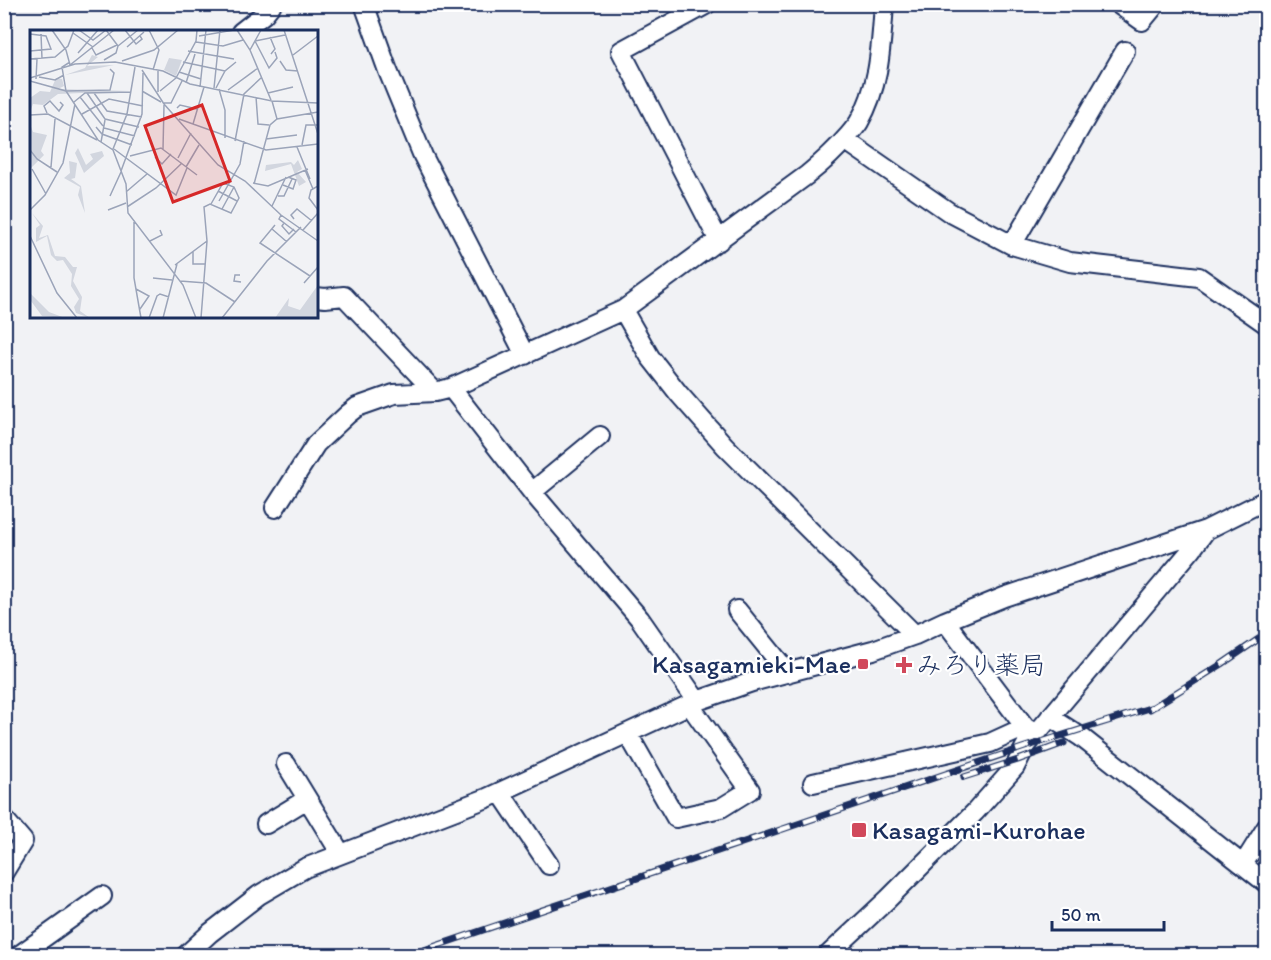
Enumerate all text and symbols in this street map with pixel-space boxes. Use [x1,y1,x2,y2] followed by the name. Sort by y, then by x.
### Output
[30,30,318,318] inset map
[652,648,851,680] place label: Kasagamieki-Mae
[916,649,1046,681] place label: みろり薬局
[856,657,870,671] marker: Kasagamieki-Mae
[897,658,911,672] marker: みろり薬局
[872,814,1086,846] place label: Kasagami-Kurohae
[850,821,868,839] marker: Kasagami-Kurohae
[1052,894,1164,932] scale bar
[1061,904,1101,926] text: 50 m

